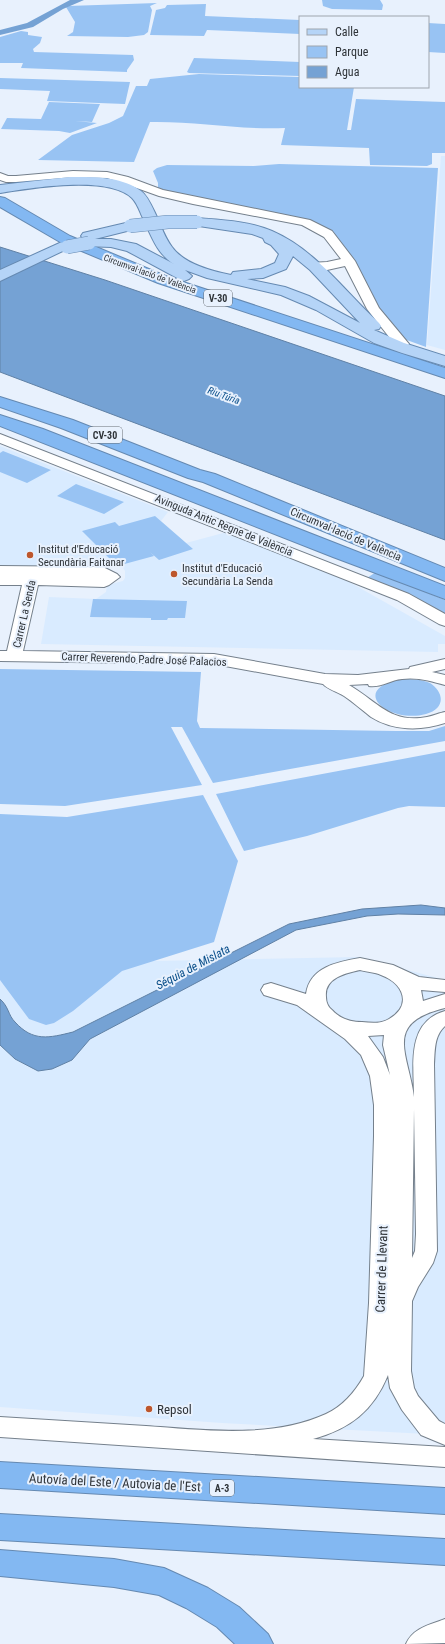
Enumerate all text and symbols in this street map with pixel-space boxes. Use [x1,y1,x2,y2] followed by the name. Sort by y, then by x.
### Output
[299,16,429,88] legend
[335,25,359,39] text: Calle
[335,45,369,59] text: Parque
[335,65,360,79] text: Agua
[102,253,198,295] street label: Circumval·lació de València
[204,290,232,306] road number: V-30
[206,385,242,406] water label: Riu Túria
[88,427,122,443] road number: CV-30
[153,492,295,559] street label: Avinguda Antic Regne de València
[288,505,403,564] street label: Circumval·lació de València
[38,543,125,569] place label: Institut d'Educació Secundària Faitanar
[25,550,35,560] marker: Institut d'Educació Secundària Faitanar
[182,562,273,588] place label: Institut d'Educació Secundària La Senda
[169,569,179,579] marker: Institut d'Educació Secundària La Senda
[10,579,39,649] street label: Carrer La Senda
[61,650,227,669] street label: Carrer Reverendo Padre José Palacios
[154,942,232,992] water label: Séquia de Mislata
[372,1225,391,1313] street label: Carrer de Llevant
[157,1402,192,1417] place label: Repsol
[144,1404,154,1414] marker: Repsol
[29,1471,201,1494] street label: Autovía del Este / Autovia de l'Est
[210,1480,234,1496] road number: A-3

